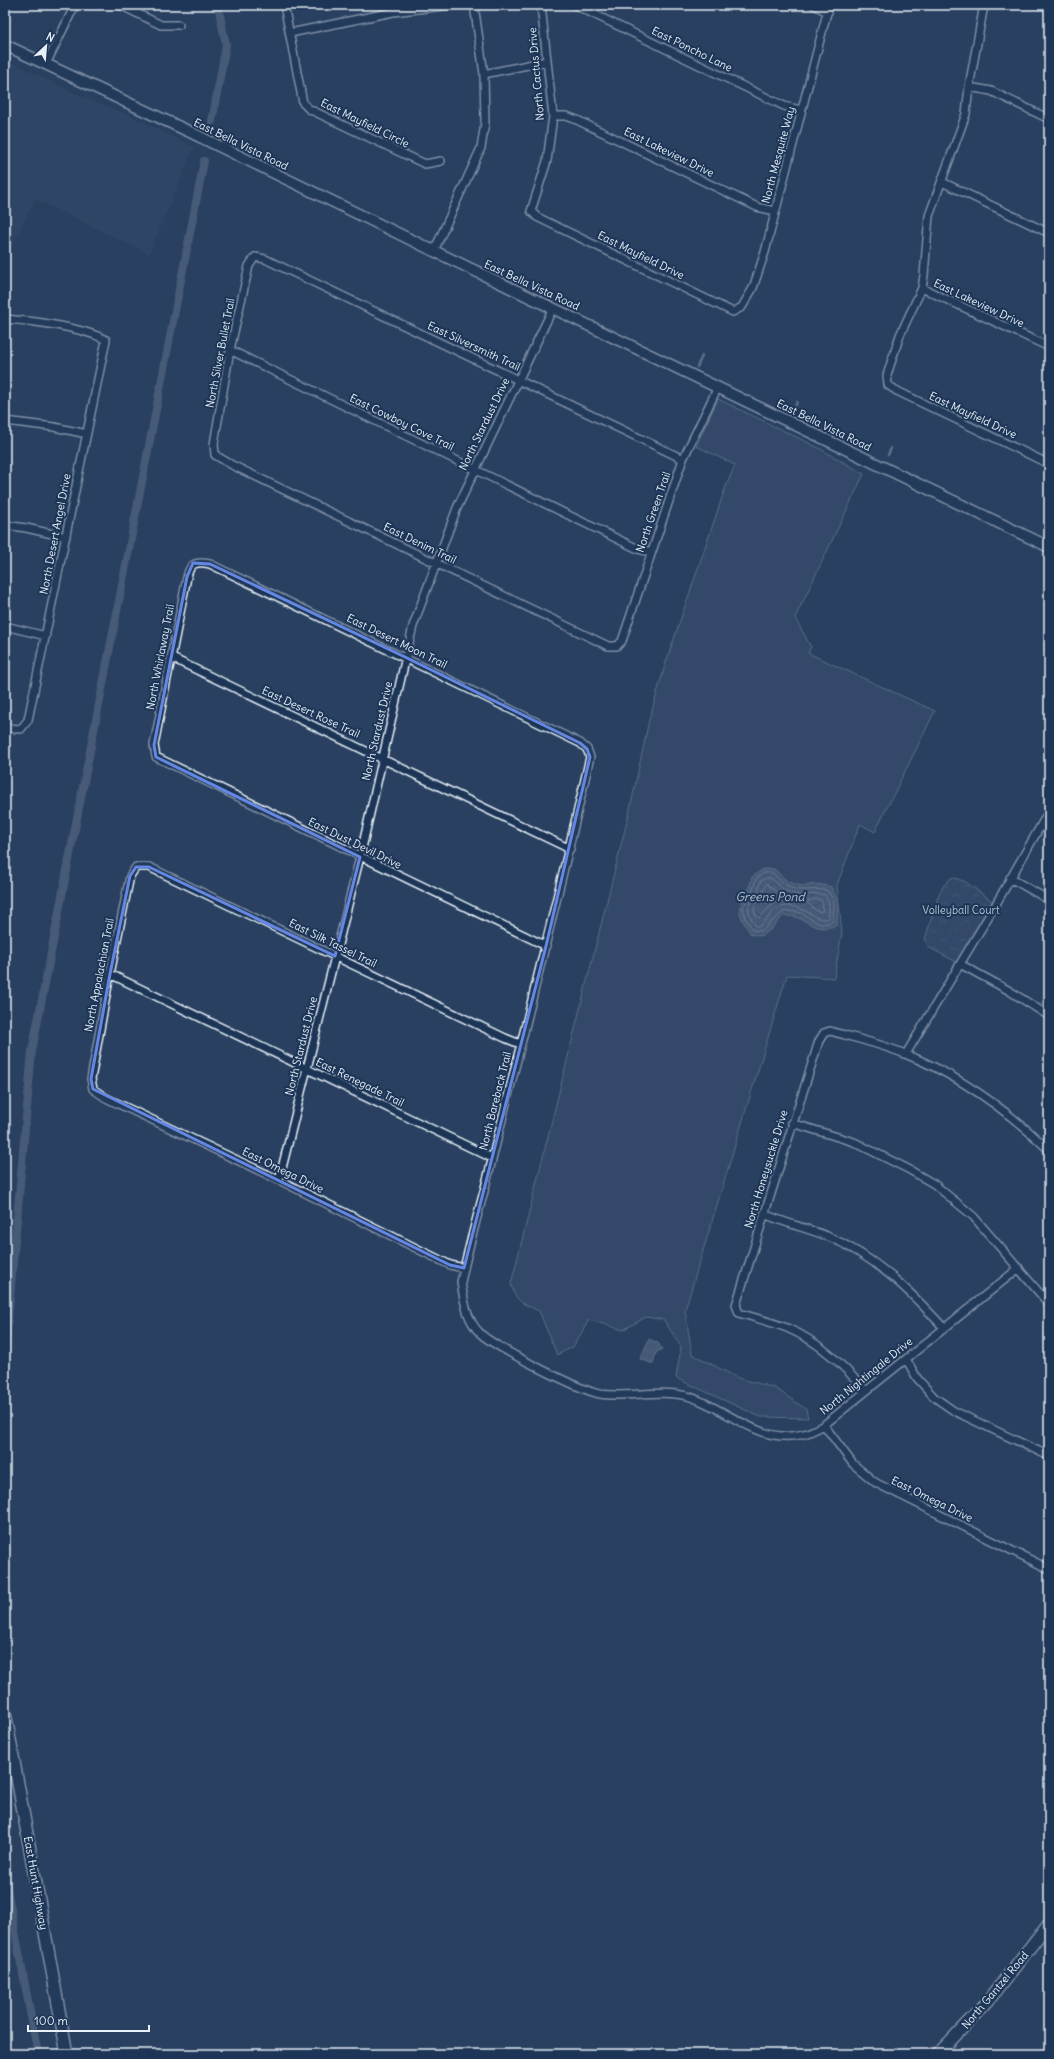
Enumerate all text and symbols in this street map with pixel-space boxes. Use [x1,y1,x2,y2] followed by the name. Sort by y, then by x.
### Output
[649,23,735,75] street label: East Poncho Lane
[26,26,66,66] north arrow
[525,27,547,121] street label: North Cactus Drive
[44,29,57,45] text: N
[318,95,412,151] street label: East Mayfield Circle
[758,105,798,205] street label: North Mesquite Way
[191,115,291,173] street label: East Bella Vista Road
[622,124,716,180] street label: East Lakeview Drive
[595,228,687,282] street label: East Mayfield Drive
[482,257,582,313] street label: East Bella Vista Road
[931,276,1027,330] street label: East Lakeview Drive
[202,297,238,409] street label: North Silver Bullet Trail
[425,318,523,374] street label: East Silversmith Trail
[455,375,513,473] street label: North Stardust Drive
[927,389,1019,441] street label: East Mayfield Drive
[347,391,457,453] street label: East Cowboy Cove Trail
[774,396,874,454] street label: East Bella Vista Road
[633,470,673,554] street label: North Green Trail
[36,472,74,596] street label: North Desert Angel Drive
[381,519,459,567] street label: East Denim Trail
[143,603,177,711] street label: North Whirlaway Trail
[344,611,450,671] street label: East Desert Moon Trail
[359,680,395,782] street label: North Stardust Drive
[260,683,362,741] street label: East Desert Rose Trail
[306,814,404,872] street label: East Dust Devil Drive
[735,889,806,904] water label: Greens Pond
[922,903,1000,917] park label: Volleyball Court
[287,916,379,970] street label: East Silk Tassel Trail
[81,917,117,1033] street label: North Appalachian Trail
[282,995,320,1097] street label: North Stardust Drive
[476,1050,514,1152] street label: North Bareback Trail
[313,1054,407,1110] street label: East Renegade Trail
[741,1108,791,1230] street label: North Honeysuckle Drive
[240,1144,326,1196] street label: East Omega Drive
[817,1334,915,1418] street label: North Nightingale Drive
[889,1473,975,1525] street label: East Omega Drive
[21,1835,51,1931] street label: East Hunt Highway
[958,1948,1032,2032] street label: North Gantzel Road
[28,2007,149,2033] scale bar
[34,2013,68,2028] text: 100 m

